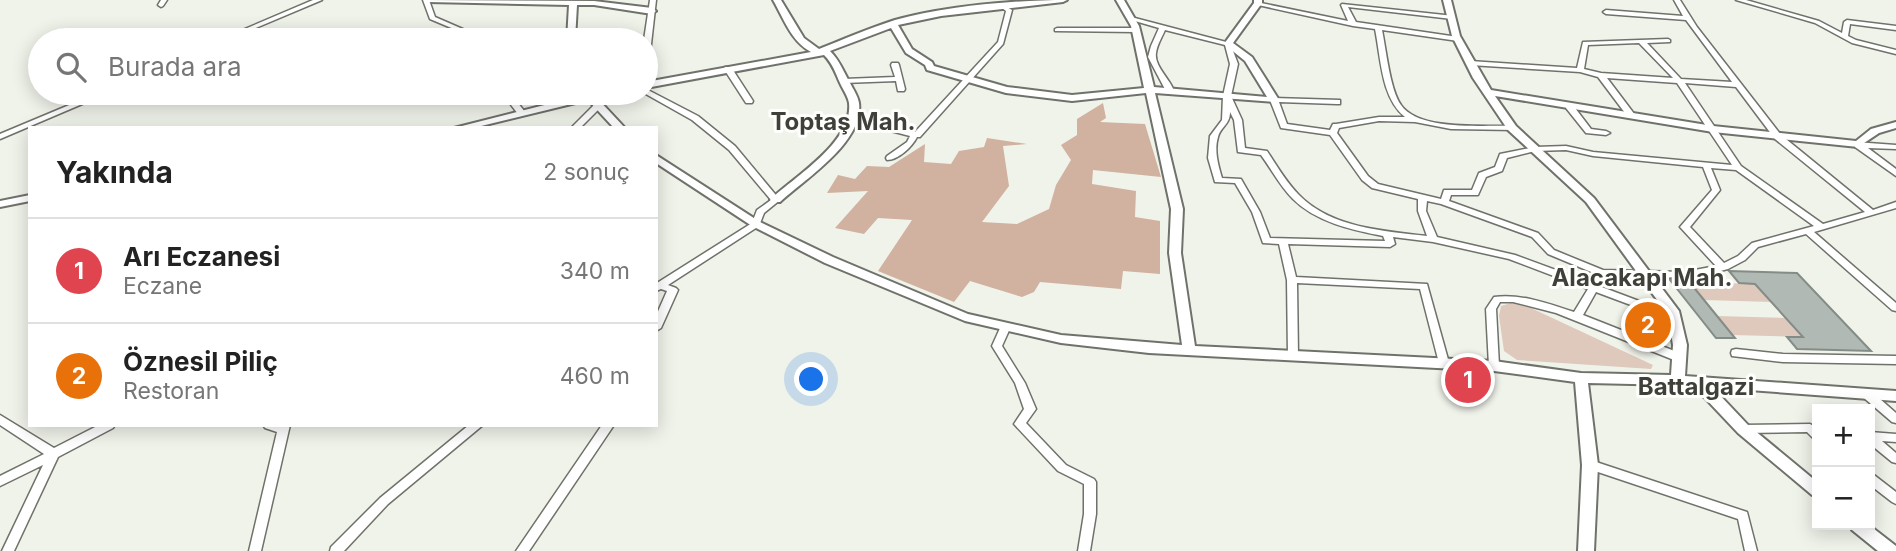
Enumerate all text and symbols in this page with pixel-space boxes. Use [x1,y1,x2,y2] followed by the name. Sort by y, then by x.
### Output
[28,28,658,105] search box
[52,48,90,86] icon: search
[108,51,242,82] text: Burada ara
[770,107,916,136] district label: Toptaş Mah.
[56,154,173,190] text: Yakında
[543,158,630,186] text: 2 sonuç
[123,241,280,272] text: Arı Eczanesi
[74,257,84,285] text: 1
[560,257,630,285] text: 340 m
[1551,263,1733,292] district label: Alacakapı Mah.
[123,272,202,300] text: Eczane
[1625,299,1671,351] pin: 2
[123,346,278,377] text: Öznesil Piliç
[1445,354,1491,406] pin: 1
[72,362,86,390] text: 2
[560,362,630,390] text: 460 m
[794,362,828,396] your location
[1638,372,1754,401] district label: Battalgazi
[123,377,219,405] text: Restoran
[1812,404,1875,530] map controls
[1812,404,1875,467] button: +
[1812,467,1875,530] button: −

